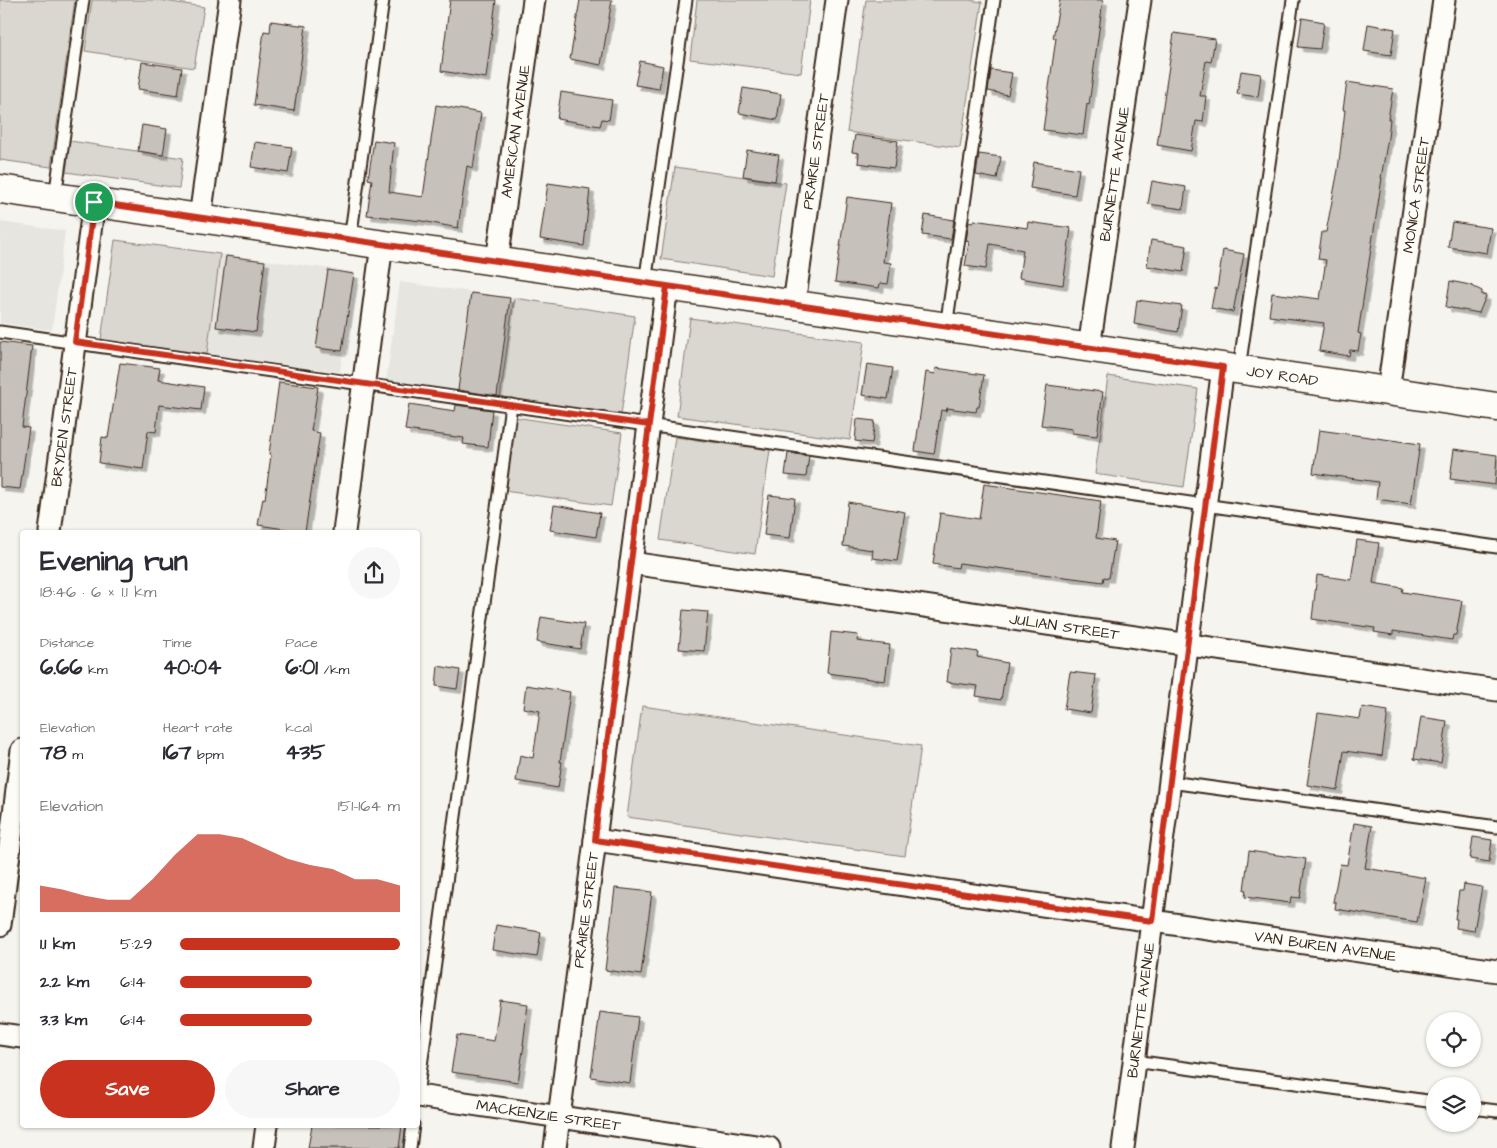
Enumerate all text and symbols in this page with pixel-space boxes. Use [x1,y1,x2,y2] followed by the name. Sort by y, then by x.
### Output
[496,63,535,199] street label: AMERICAN AVENUE
[797,92,834,211] street label: PRAIRIE STREET
[1094,105,1135,243] street label: BURNETTE AVENUE
[1397,135,1435,255] street label: MONICA STREET
[73,181,115,223] pin
[80,188,108,216] icon: arrive
[1245,360,1320,391] street label: JOY ROAD
[46,365,82,488] street label: BRYDEN STREET
[40,542,188,581] text: Evening run
[348,547,400,599] button: share
[40,581,156,603] text: 18:46 · 6 × 1.1 km
[1008,608,1121,645] street label: JULIAN STREET
[40,633,94,653] text: Distance
[163,633,192,653] text: Time
[285,633,318,653] text: Pace
[40,653,82,682] text: 6.66
[163,653,221,682] text: 40:04
[285,653,318,682] text: 6:01
[82,660,108,680] text: km
[318,660,349,680] text: /km
[40,718,95,738] text: Elevation
[163,718,233,738] text: Heart rate
[285,718,312,738] text: kcal
[40,738,67,767] text: 78
[163,738,191,767] text: 167
[285,738,325,767] text: 435
[67,745,83,765] text: m
[191,745,224,765] text: bpm
[40,795,103,817] text: Elevation
[338,795,400,817] text: 151–164 m
[568,850,604,969] street label: PRAIRIE STREET
[1253,925,1398,967] street label: VAN BUREN AVENUE
[40,933,75,955] text: 1.1 km
[120,933,152,955] text: 5:29
[1122,941,1160,1079] street label: BURNETTE AVENUE
[40,971,89,993] text: 2.2 km
[120,971,146,993] text: 6:14
[40,1009,87,1031] text: 3.3 km
[120,1009,146,1031] text: 6:14
[1426,1012,1481,1132] map controls
[1426,1012,1481,1067] button: locate
[40,1060,215,1118] button: Save
[225,1060,400,1118] button: Share
[1426,1077,1481,1132] button: layers
[475,1094,623,1137] street label: MACKENZIE STREET

